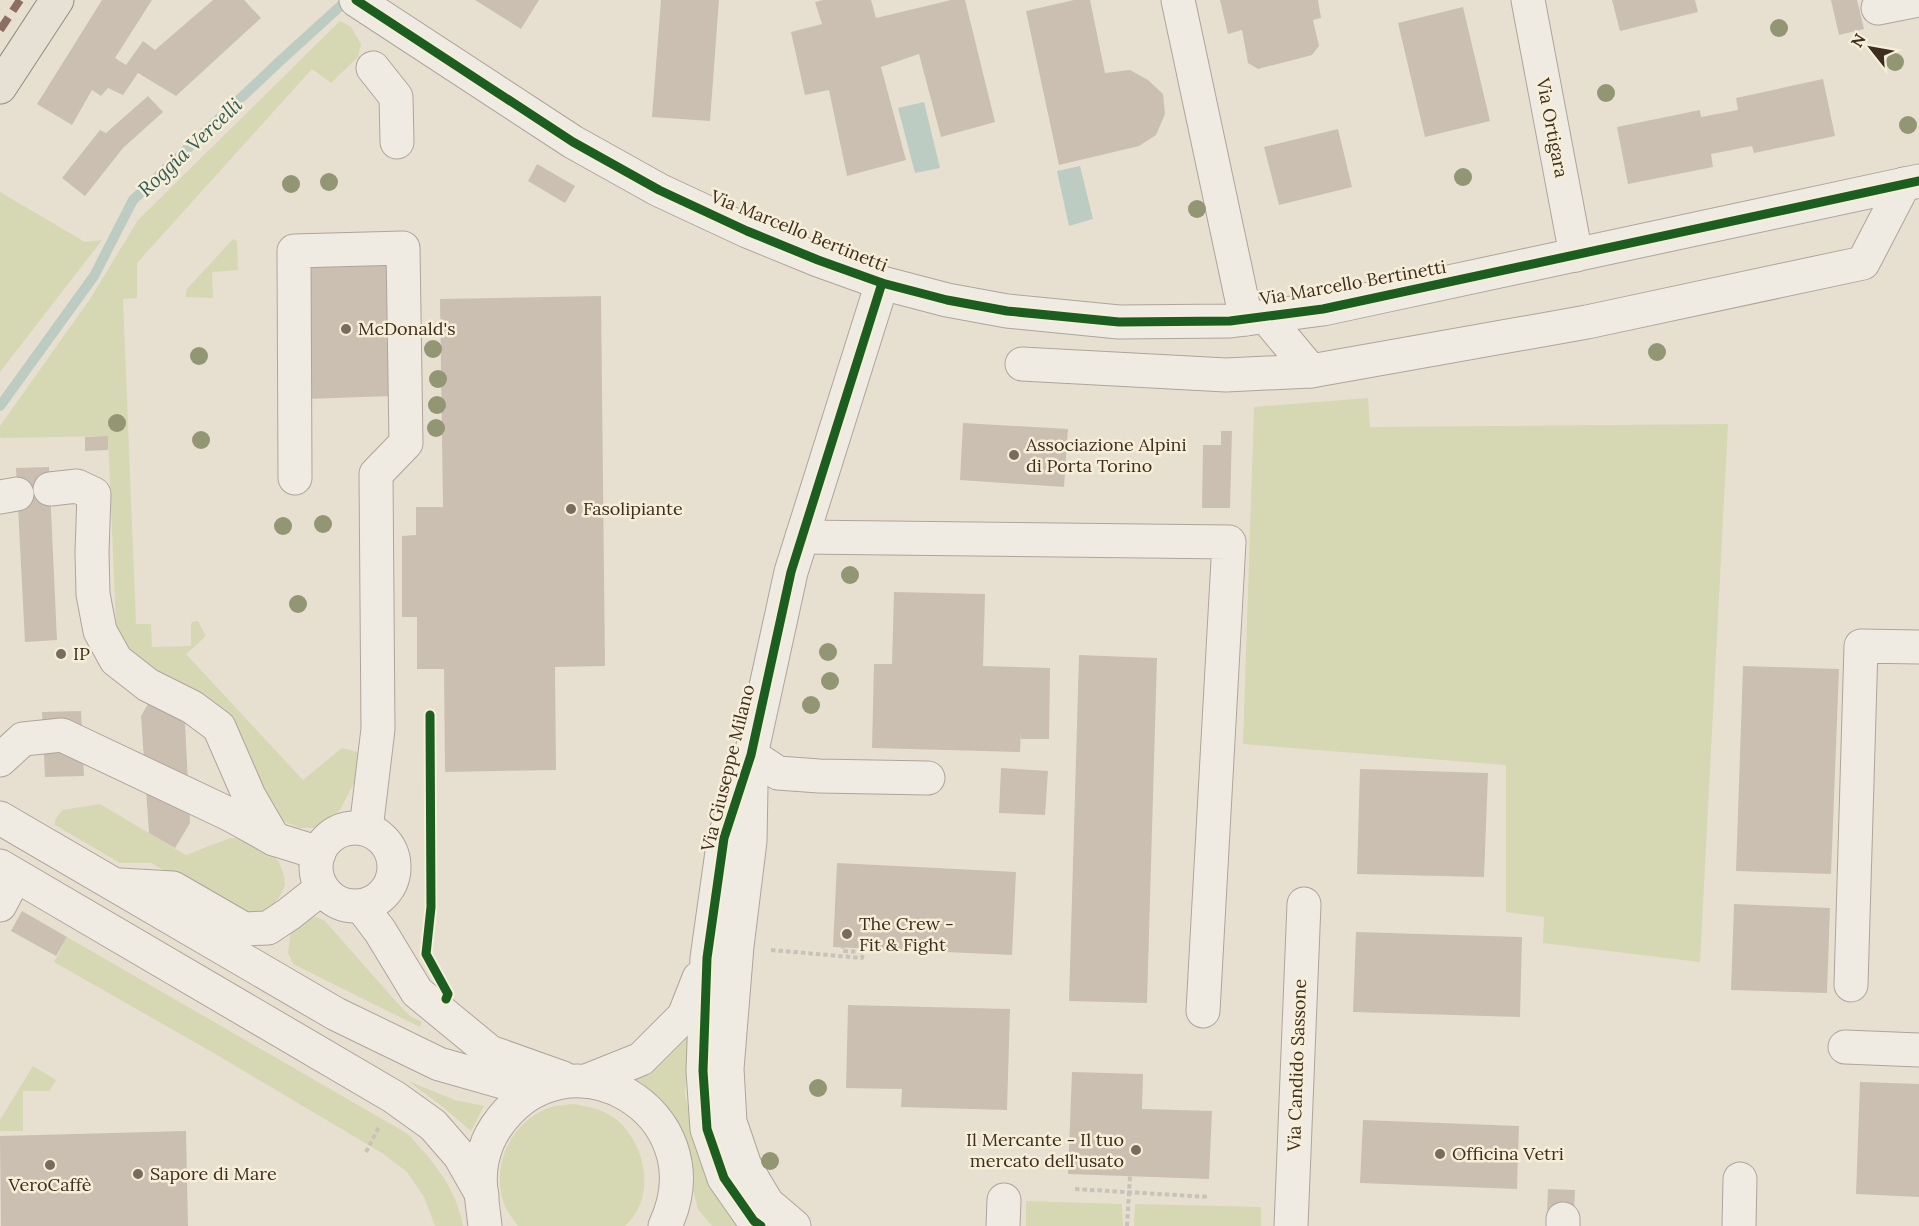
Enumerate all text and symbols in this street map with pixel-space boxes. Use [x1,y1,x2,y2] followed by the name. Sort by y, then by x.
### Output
[1841,18,1901,78] north arrow
[1846,30,1870,51] text: N
[1531,75,1573,180] street label: Via Ortigara
[132,92,247,201] water label: Roggia Vercelli
[706,184,891,277] street label: Via Marcello Bertinetti
[1257,255,1448,310] street label: Via Marcello Bertinetti
[358,317,456,340] place label: McDonald's
[339,322,353,336] marker: McDonald's
[1025,433,1187,477] place label: Associazione Alpini di Porta Torino
[1007,448,1021,462] marker: Associazione Alpini di Porta Torino
[583,497,683,520] place label: Fasolipiante
[564,502,578,516] marker: Fasolipiante
[73,642,90,665] place label: IP
[54,647,68,661] marker: IP
[695,682,759,855] street label: Via Giuseppe Milano
[859,912,954,956] place label: The Crew - Fit & Fight
[840,927,854,941] marker: The Crew - Fit & Fight
[1282,978,1311,1153] street label: Via Candido Sassone
[966,1128,1124,1172] place label: Il Mercante - Il tuo mercato dell'usato
[1452,1142,1564,1165] place label: Officina Vetri
[1129,1143,1143,1157] marker: Il Mercante - Il tuo mercato dell'usato
[1433,1147,1447,1161] marker: Officina Vetri
[43,1158,57,1172] marker: VeroCaffè
[150,1162,277,1185] place label: Sapore di Mare
[131,1167,145,1181] marker: Sapore di Mare
[8,1173,92,1196] place label: VeroCaffè

